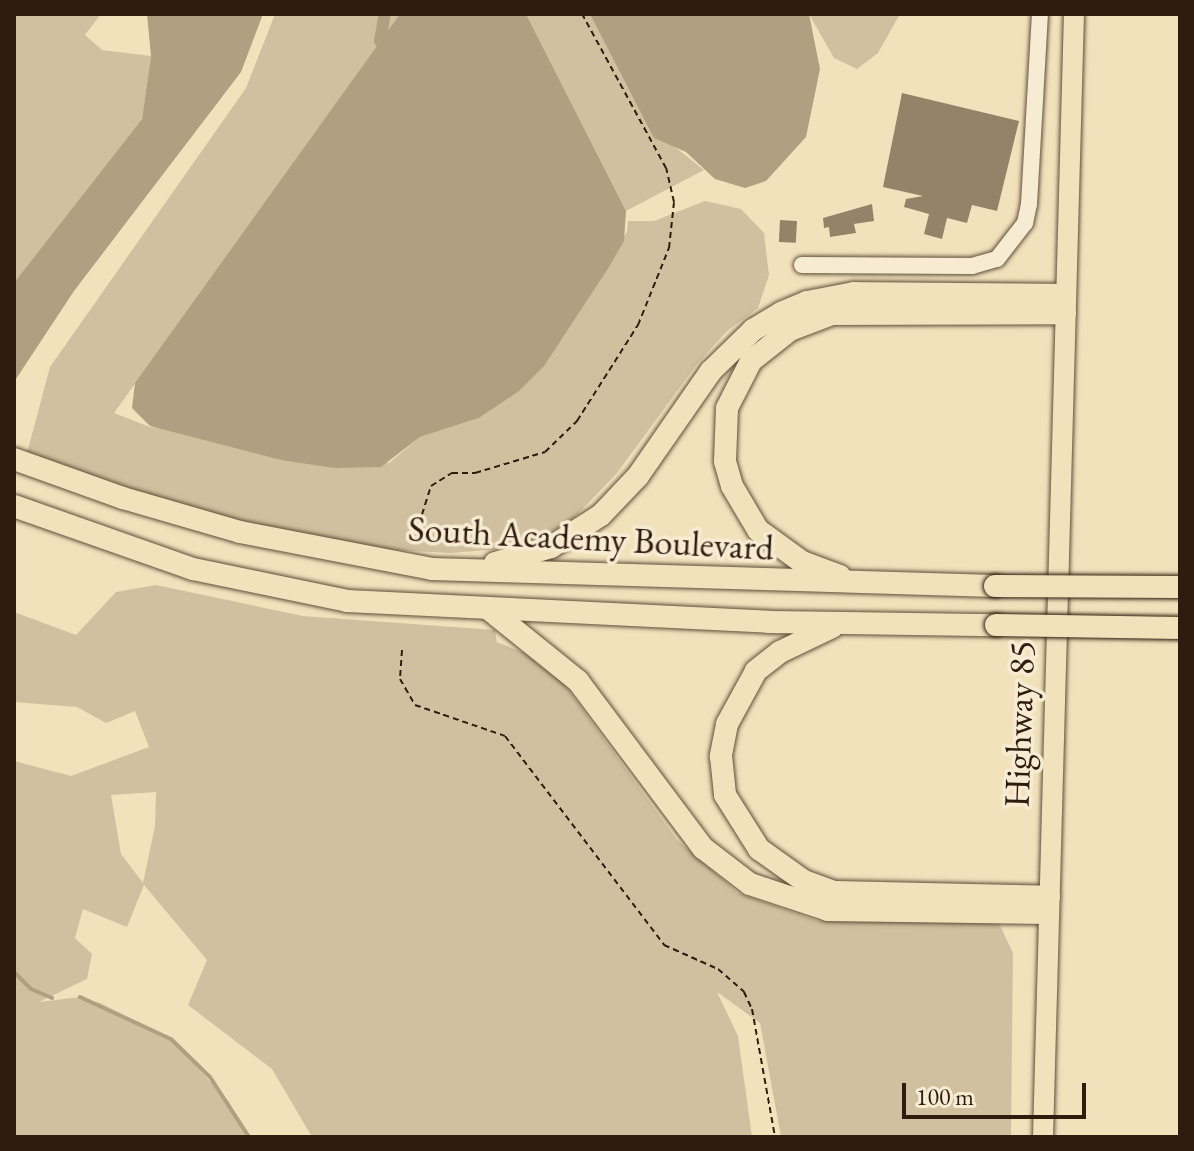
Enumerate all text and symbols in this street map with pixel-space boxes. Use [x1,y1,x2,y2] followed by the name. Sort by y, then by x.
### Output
[407,507,775,569] street label: South Academy Boulevard
[995,640,1043,808] street label: Highway 85
[906,1067,1090,1117] scale bar
[916,1081,974,1112] text: 100 m

